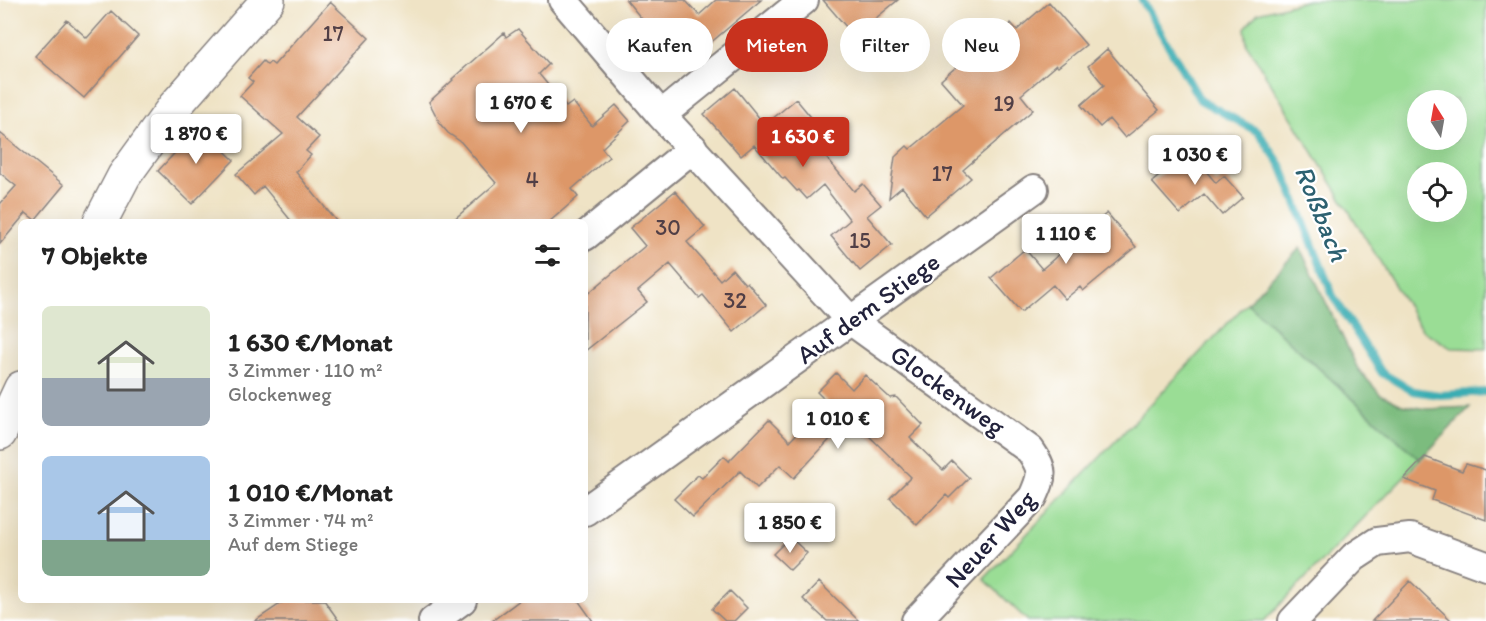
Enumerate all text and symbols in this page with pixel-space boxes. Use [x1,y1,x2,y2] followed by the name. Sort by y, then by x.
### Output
[606,18,713,72] chip: Kaufen
[725,18,828,72] chip: Mieten
[840,18,930,72] chip: Filter
[942,18,1020,72] chip: Neu
[322,20,344,47] house number: 17
[466,83,576,134] pin: 1 670 €
[490,90,552,114] text: 1 670 €
[993,90,1015,117] house number: 19
[1407,90,1467,150] north arrow
[1407,90,1467,222] map controls
[141,114,251,165] pin: 1 870 €
[748,117,858,168] pin: 1 630 €
[165,121,227,145] text: 1 870 €
[771,124,835,148] text: 1 630 €
[1140,135,1250,186] pin: 1 030 €
[1162,142,1228,166] text: 1 030 €
[931,160,953,187] house number: 17
[1288,160,1356,266] water label: Roßbach
[1407,162,1467,222] button: locate
[525,166,539,193] house number: 4
[655,214,681,241] house number: 30
[1011,214,1121,265] pin: 1 110 €
[1036,221,1096,245] text: 1 110 €
[849,227,871,254] house number: 15
[42,239,148,271] text: 7 Objekte
[531,239,564,272] icon: filters
[790,245,946,371] street label: Auf dem Stiege
[723,287,747,314] house number: 32
[228,326,392,358] text: 1 630 €/Monat
[90,330,162,402] icon: home
[884,338,1012,443] street label: Glockenweg
[228,358,383,382] text: 3 Zimmer · 110 m²
[228,382,331,406] text: Glockenweg
[783,399,893,450] pin: 1 010 €
[806,406,870,430] text: 1 010 €
[228,476,393,508] text: 1 010 €/Monat
[90,480,162,552] icon: home
[938,483,1043,595] street label: Neuer Weg
[735,503,845,554] pin: 1 850 €
[228,508,374,532] text: 3 Zimmer · 74 m²
[758,510,822,534] text: 1 850 €
[228,532,358,556] text: Auf dem Stiege

